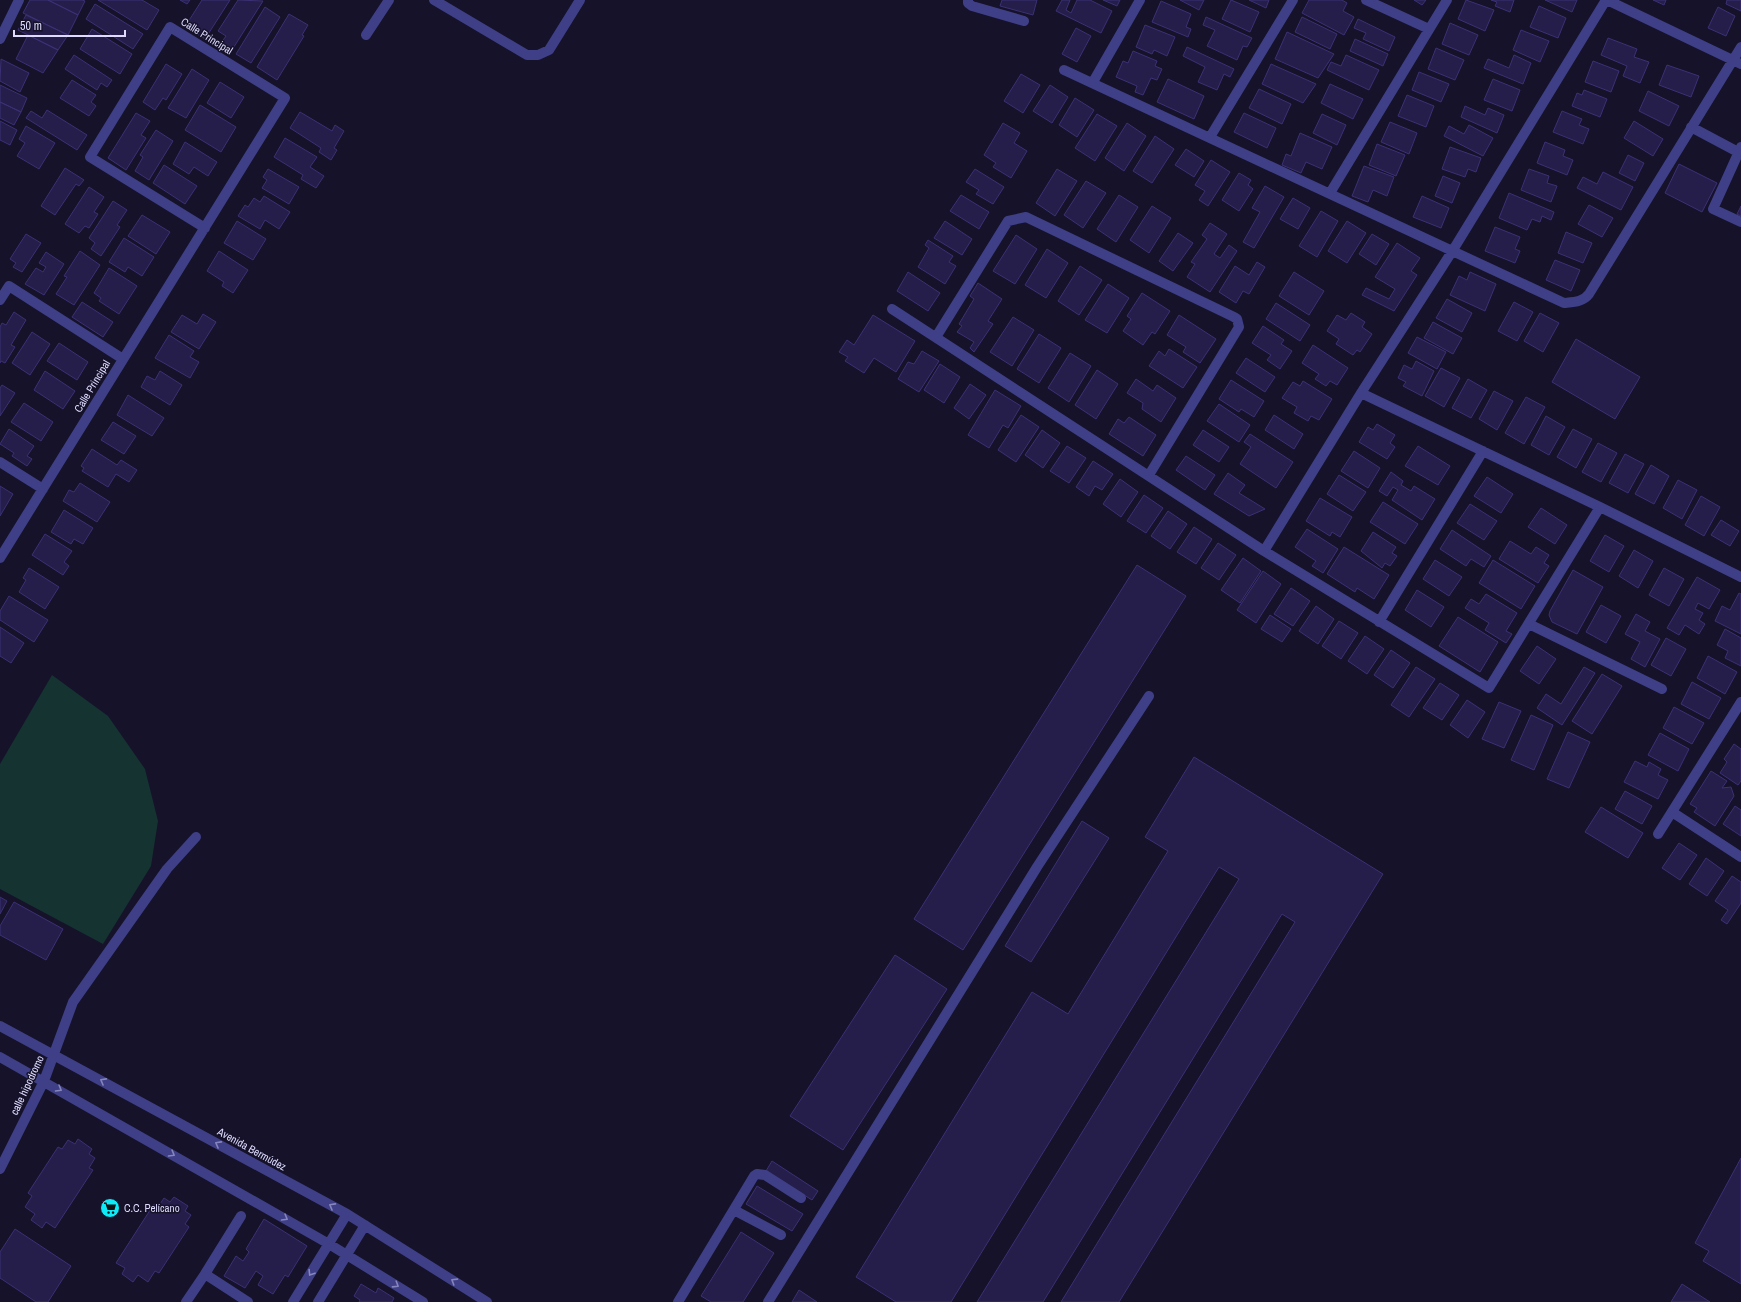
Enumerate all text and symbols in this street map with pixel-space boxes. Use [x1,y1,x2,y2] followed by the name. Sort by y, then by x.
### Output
[14,12,125,38] scale bar
[178,15,236,57] street label: Calle Principal
[20,18,42,34] text: 50 m
[71,357,113,415] street label: Calle Principal
[7,1053,47,1117] street label: calle hipodromo
[100,1079,108,1086] one-way arrow
[55,1085,62,1092] one-way arrow
[214,1124,289,1174] street label: Avenida Bermúdez
[214,1141,222,1148] one-way arrow
[168,1149,175,1156] one-way arrow
[99,1197,121,1219] supermarket icon: C.C. Pelícano
[124,1201,180,1215] place label: C.C. Pelícano
[329,1203,336,1211] one-way arrow
[280,1214,288,1221] one-way arrow
[309,1269,316,1276] one-way arrow
[451,1279,458,1286] one-way arrow
[392,1280,399,1288] one-way arrow

